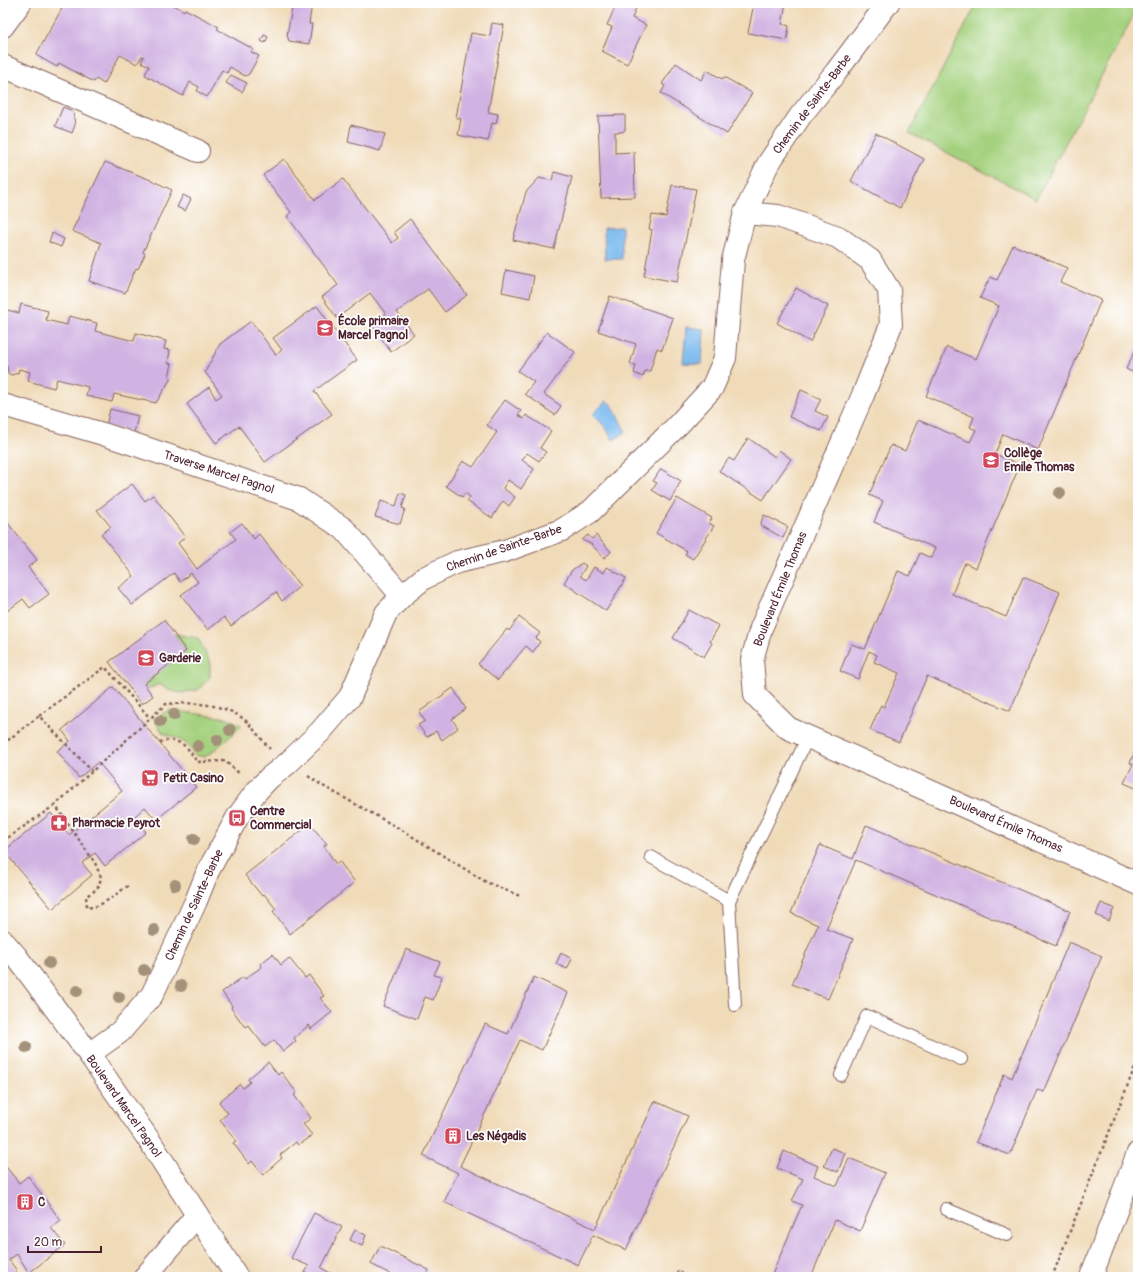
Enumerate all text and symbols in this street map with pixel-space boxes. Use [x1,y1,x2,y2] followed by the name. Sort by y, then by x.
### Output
[770,51,855,157] street label: Chemin de Sainte-Barbe
[338,313,410,343] place label: École primaire Marcel Pagnol
[315,318,335,338] school or university icon: École primaire Marcel Pagnol
[1004,446,1075,475] place label: Collège Emile Thomas
[162,447,276,498] street label: Traverse Marcel Pagnol
[981,450,1001,470] school or university icon: Collège Emile Thomas
[445,522,564,575] street label: Chemin de Sainte-Barbe
[750,529,811,649] street label: Boulevard Émile Thomas
[136,648,156,668] school or university icon: Garderie
[159,651,202,666] place label: Garderie
[140,768,160,788] supermarket icon: Petit Casino
[163,771,224,786] place label: Petit Casino
[947,792,1066,856] street label: Boulevard Émile Thomas
[250,804,312,833] place label: Centre Commercial
[227,808,247,828] bus stop icon: Centre Commercial
[49,813,69,833] pharmacy icon: Pharmacie Peyrot
[72,816,161,831] place label: Pharmacie Peyrot
[162,847,227,963] street label: Chemin de Sainte-Barbe
[83,1052,165,1161] street label: Boulevard Marcel Pagnol
[443,1126,463,1146] building icon: Les Négadis
[466,1129,527,1144] place label: Les Négadis
[15,1192,35,1212] building icon: C
[38,1195,46,1210] place label: C
[28,1228,101,1254] scale bar
[34,1235,63,1250] text: 20 m

